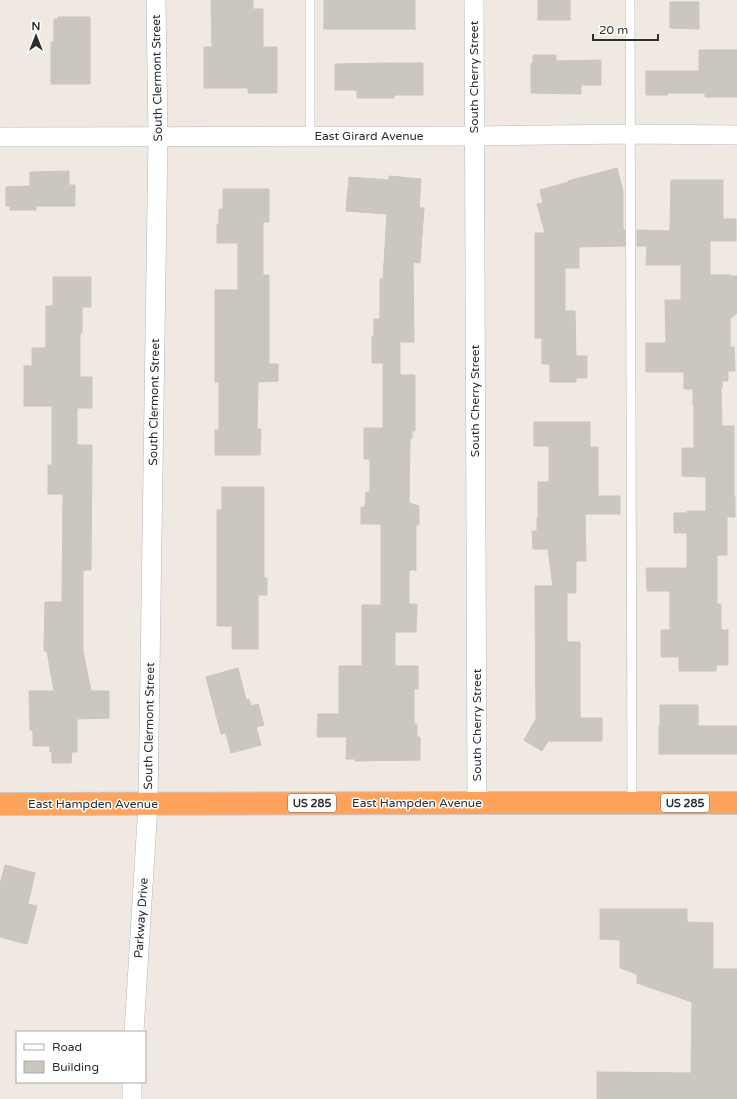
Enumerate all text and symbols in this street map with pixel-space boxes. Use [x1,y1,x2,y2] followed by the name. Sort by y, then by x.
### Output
[149,14,165,142] street label: South Clermont Street
[16,16,56,56] north arrow
[593,16,658,42] scale bar
[32,20,40,33] text: N
[467,20,481,133] street label: South Cherry Street
[599,23,628,37] text: 20 m
[314,129,424,143] street label: East Girard Avenue
[146,338,162,466] street label: South Clermont Street
[468,344,482,457] street label: South Cherry Street
[141,662,157,790] street label: South Clermont Street
[470,668,484,781] street label: South Cherry Street
[288,794,336,812] road number: US 285
[661,794,709,812] road number: US 285
[352,796,482,810] street label: East Hampden Avenue
[28,797,158,811] street label: East Hampden Avenue
[131,877,151,959] street label: Parkway Drive
[16,1031,146,1083] legend
[52,1040,82,1054] text: Road
[52,1060,99,1074] text: Building

